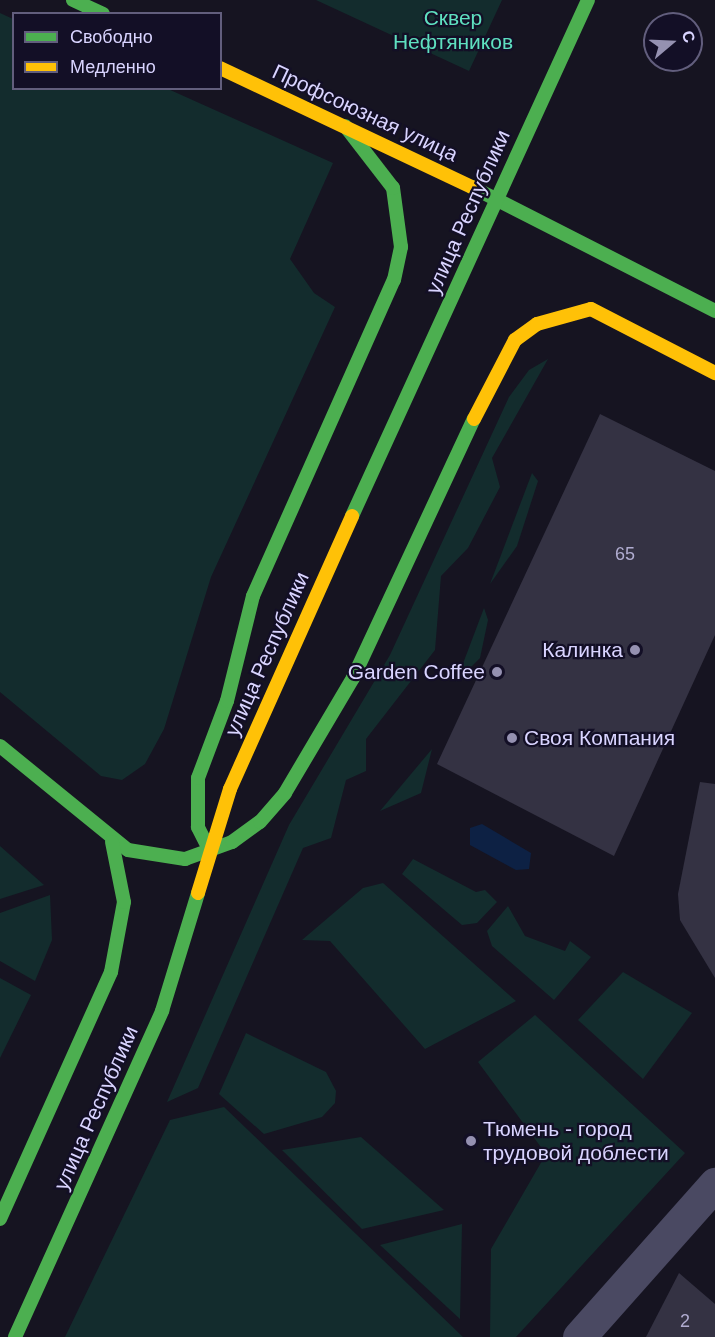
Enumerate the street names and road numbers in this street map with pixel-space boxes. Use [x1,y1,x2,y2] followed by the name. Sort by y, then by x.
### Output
[268,59,462,167] street label: Профсоюзная улица
[421,126,515,298] street label: улица Республики
[220,568,314,740] street label: улица Республики
[49,1022,143,1194] street label: улица Республики

